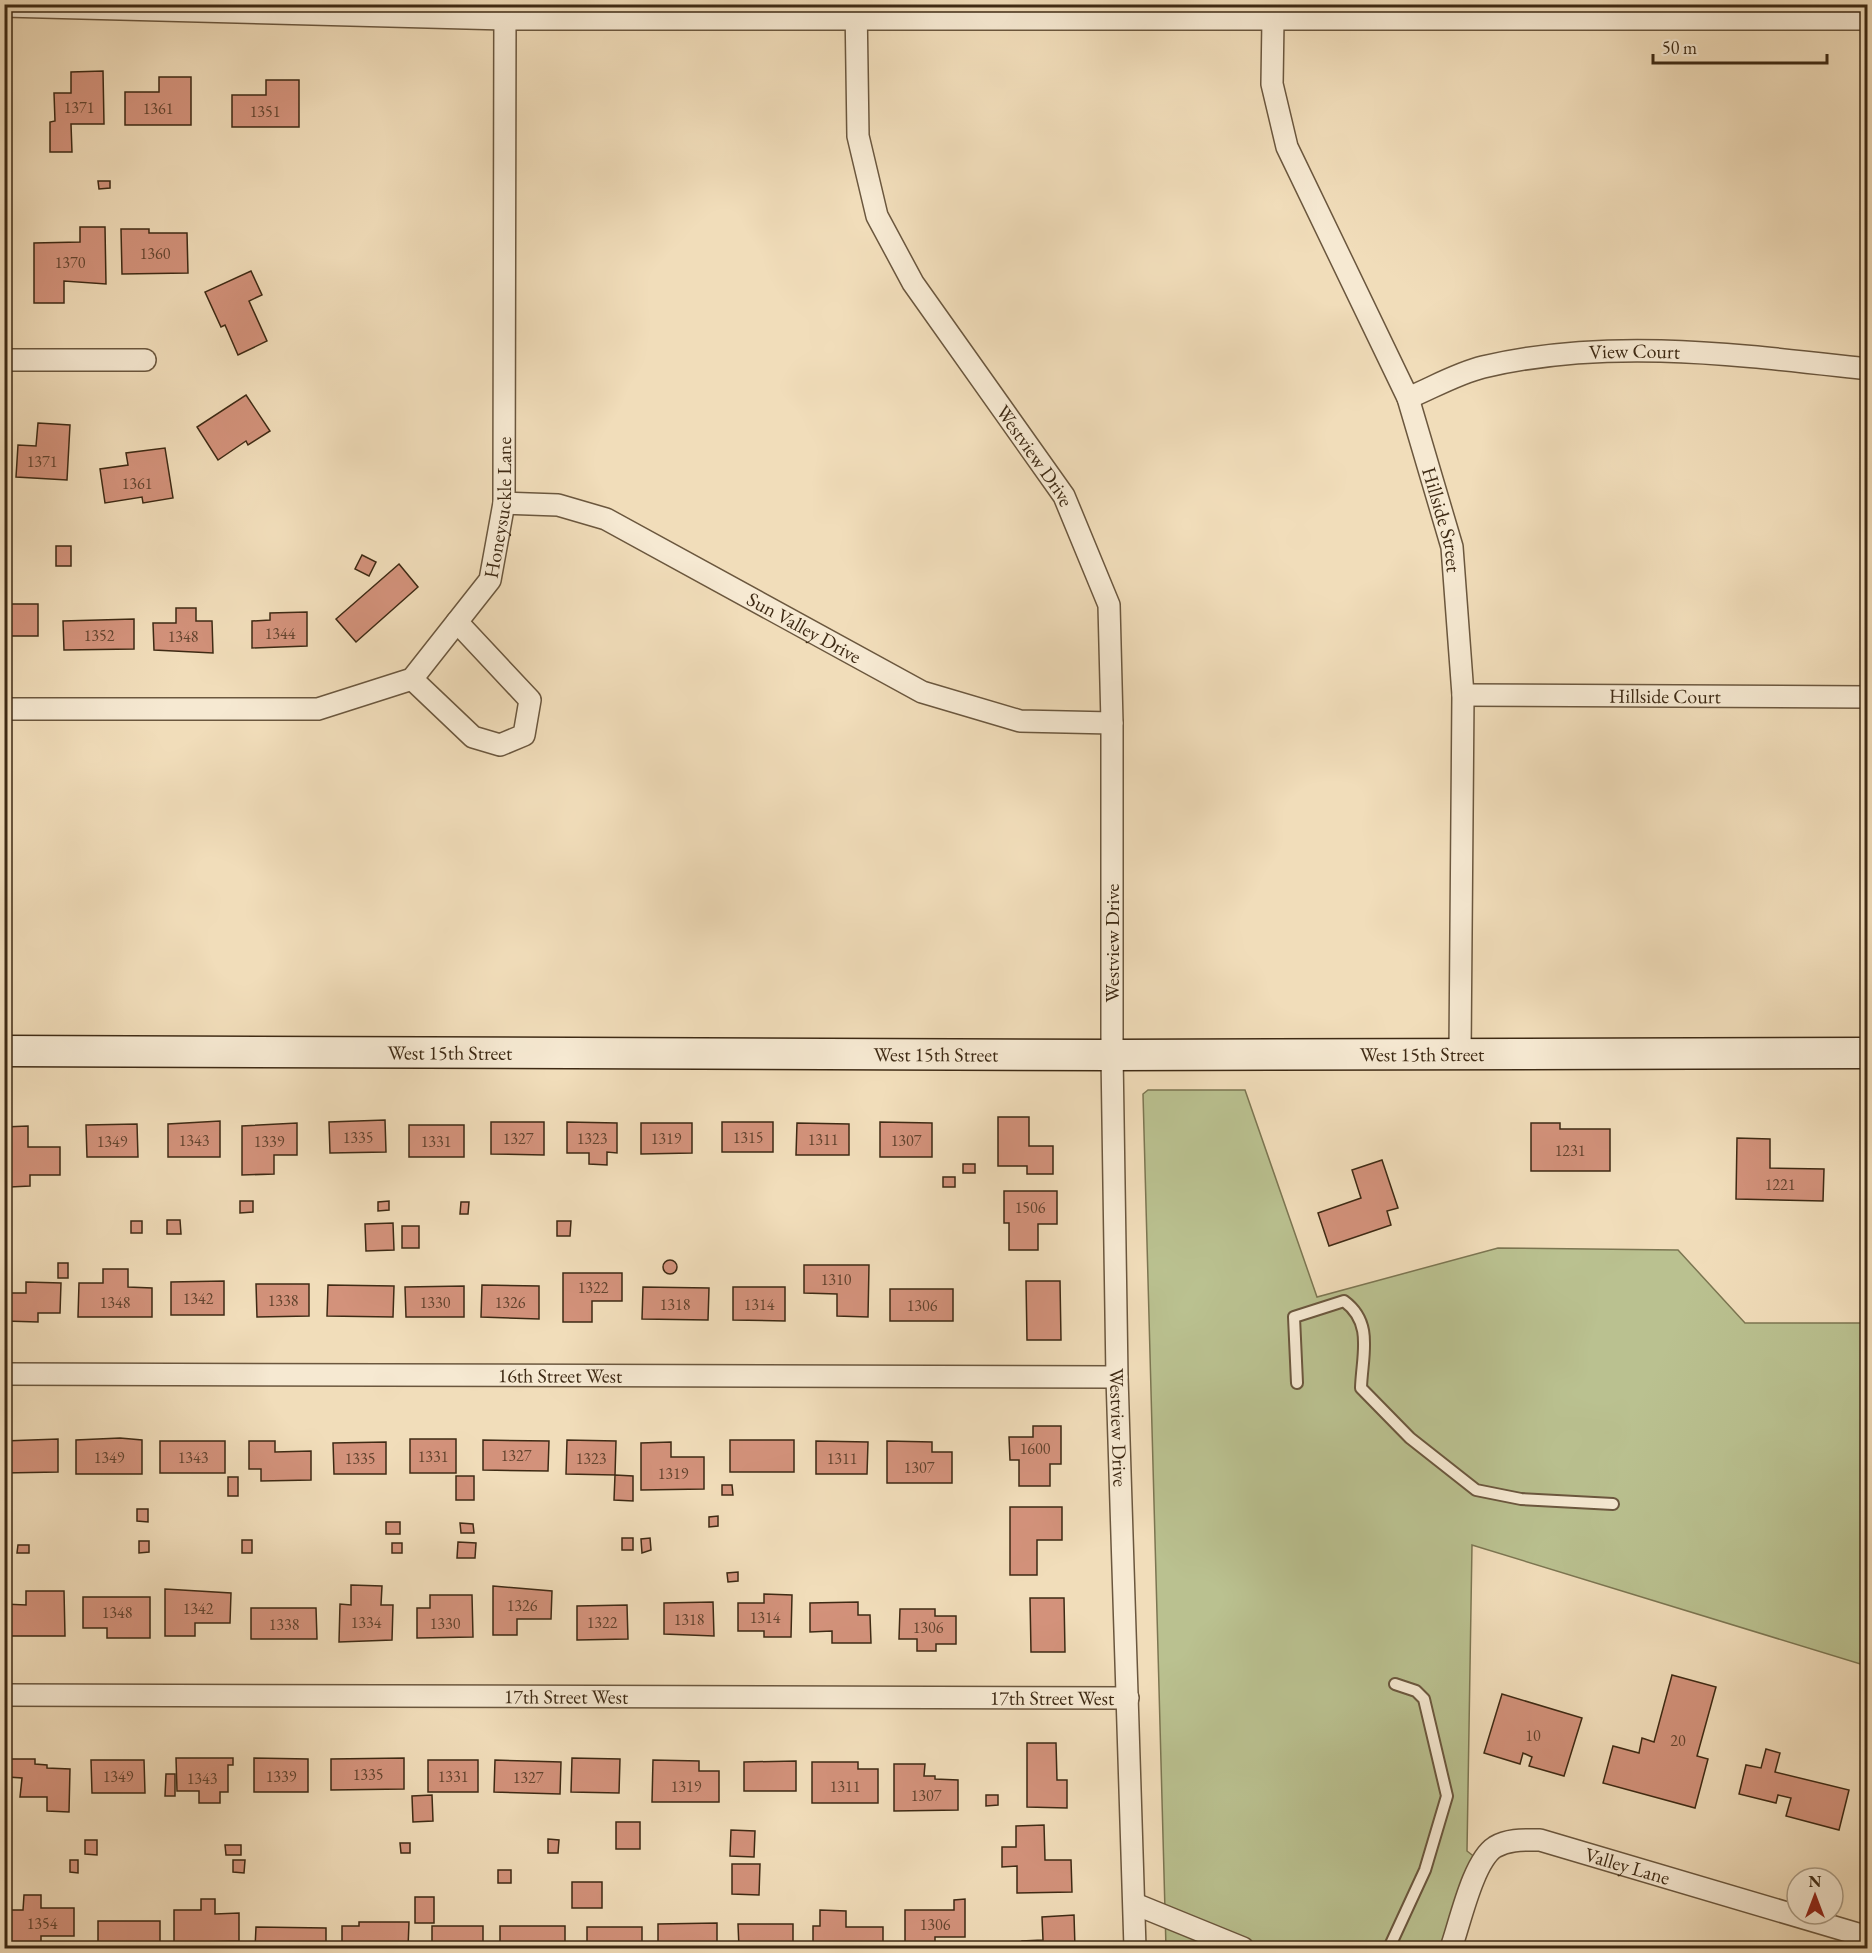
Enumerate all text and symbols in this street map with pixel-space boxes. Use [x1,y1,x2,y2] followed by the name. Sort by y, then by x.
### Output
[1653,27,1827,65] scale bar
[1662,36,1697,59] text: 50 m
[64,97,94,118] house number: 1371
[143,98,173,119] house number: 1361
[250,101,280,122] house number: 1351
[140,243,171,264] house number: 1360
[55,252,86,273] house number: 1370
[1588,338,1681,365] street label: View Court
[990,400,1080,510] street label: Westview Drive
[478,437,517,580] street label: Honeysuckle Lane
[27,451,57,472] house number: 1371
[1416,464,1467,574] street label: Hillside Street
[122,473,152,494] house number: 1361
[742,586,866,669] street label: Sun Valley Drive
[265,623,296,644] house number: 1344
[84,625,115,646] house number: 1352
[168,626,199,647] house number: 1348
[1609,683,1722,709] street label: Hillside Court
[1099,883,1125,1002] street label: Westview Drive
[388,1039,513,1066] street label: West 15th Street
[874,1041,999,1068] street label: West 15th Street
[1360,1041,1485,1067] street label: West 15th Street
[343,1127,373,1148] house number: 1335
[733,1127,763,1148] house number: 1315
[503,1128,534,1149] house number: 1327
[577,1128,608,1149] house number: 1323
[651,1128,682,1149] house number: 1319
[808,1129,838,1150] house number: 1311
[179,1130,210,1151] house number: 1343
[891,1130,922,1151] house number: 1307
[97,1131,128,1152] house number: 1349
[254,1131,285,1152] house number: 1339
[421,1131,451,1152] house number: 1331
[1555,1140,1585,1161] house number: 1231
[1765,1174,1795,1195] house number: 1221
[1015,1197,1046,1218] house number: 1506
[821,1269,852,1290] house number: 1310
[578,1277,609,1298] house number: 1322
[183,1288,214,1309] house number: 1342
[268,1290,299,1311] house number: 1338
[100,1292,131,1313] house number: 1348
[420,1292,451,1313] house number: 1330
[495,1292,526,1313] house number: 1326
[660,1294,691,1315] house number: 1318
[744,1294,775,1315] house number: 1314
[907,1295,938,1316] house number: 1306
[498,1362,623,1389] street label: 16th Street West
[1104,1368,1133,1488] street label: Westview Drive
[1020,1438,1051,1459] house number: 1600
[501,1445,532,1466] house number: 1327
[418,1446,448,1467] house number: 1331
[94,1447,125,1468] house number: 1349
[178,1447,209,1468] house number: 1343
[345,1448,375,1469] house number: 1335
[576,1448,607,1469] house number: 1323
[827,1448,857,1469] house number: 1311
[904,1457,935,1478] house number: 1307
[658,1463,689,1484] house number: 1319
[507,1595,538,1616] house number: 1326
[183,1598,214,1619] house number: 1342
[102,1602,133,1623] house number: 1348
[750,1607,781,1628] house number: 1314
[674,1609,705,1630] house number: 1318
[351,1612,382,1633] house number: 1334
[587,1612,618,1633] house number: 1322
[430,1613,461,1634] house number: 1330
[269,1614,300,1635] house number: 1338
[913,1617,944,1638] house number: 1306
[504,1683,629,1710] street label: 17th Street West
[990,1685,1115,1711] street label: 17th Street West
[1525,1725,1541,1746] house number: 10
[1670,1730,1686,1751] house number: 20
[353,1764,383,1785] house number: 1335
[103,1766,134,1787] house number: 1349
[266,1766,297,1787] house number: 1339
[438,1766,468,1787] house number: 1331
[513,1767,544,1788] house number: 1327
[187,1768,218,1789] house number: 1343
[671,1776,702,1797] house number: 1319
[830,1776,860,1797] house number: 1311
[911,1785,942,1806] house number: 1307
[1582,1841,1673,1891] street label: Valley Lane
[1785,1866,1845,1926] north arrow
[1809,1871,1822,1892] text: N
[27,1913,58,1934] house number: 1354
[920,1914,951,1935] house number: 1306

